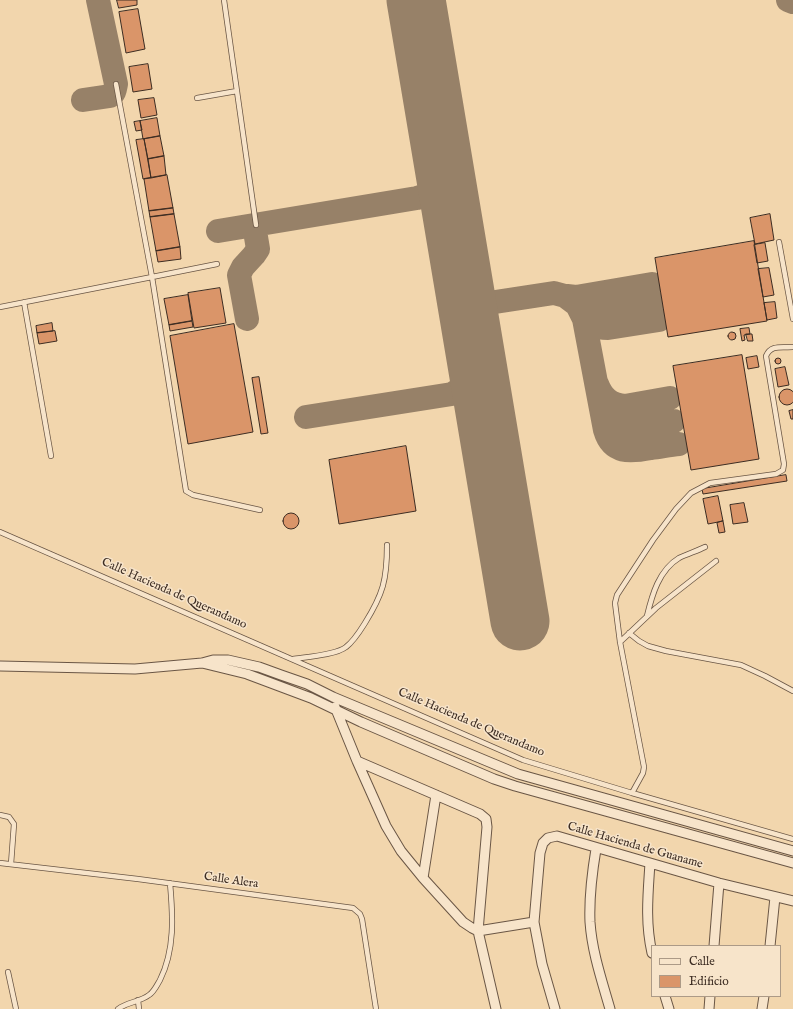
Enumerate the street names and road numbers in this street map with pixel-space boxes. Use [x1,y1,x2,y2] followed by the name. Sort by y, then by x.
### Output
[99,555,249,633] street label: Calle Hacienda de Querandamo
[396,686,546,760] street label: Calle Hacienda de Querandamo
[566,820,704,872] street label: Calle Hacienda de Guaname
[203,870,259,892] street label: Calle Alera

